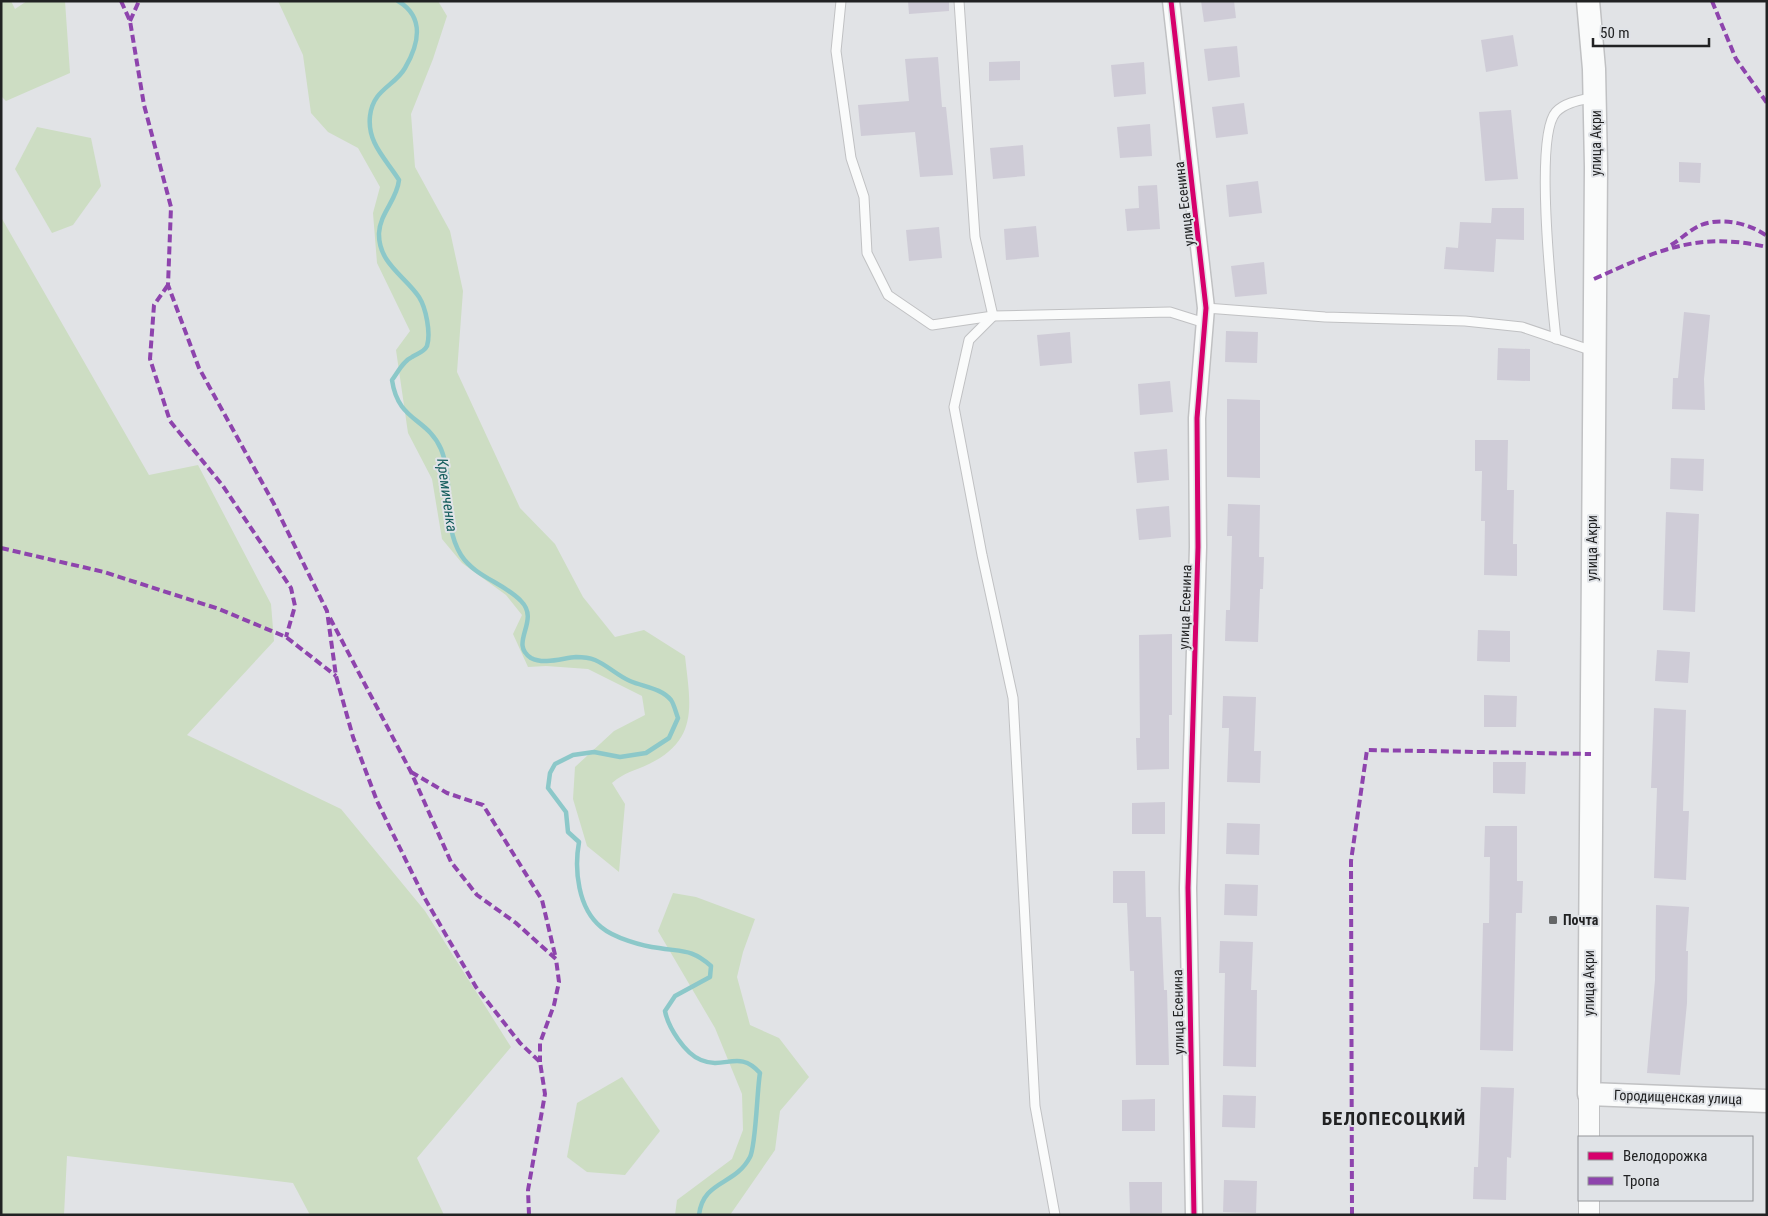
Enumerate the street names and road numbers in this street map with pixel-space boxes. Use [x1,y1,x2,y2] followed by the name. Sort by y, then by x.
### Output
[1588,110,1604,176] street label: улица Акри
[1171,161,1197,247] street label: улица Есенина
[1584,515,1600,581] street label: улица Акри
[1176,564,1194,650] street label: улица Есенина
[1581,950,1597,1016] street label: улица Акри
[1169,969,1187,1055] street label: улица Есенина
[1614,1087,1742,1107] street label: Городищенская улица

